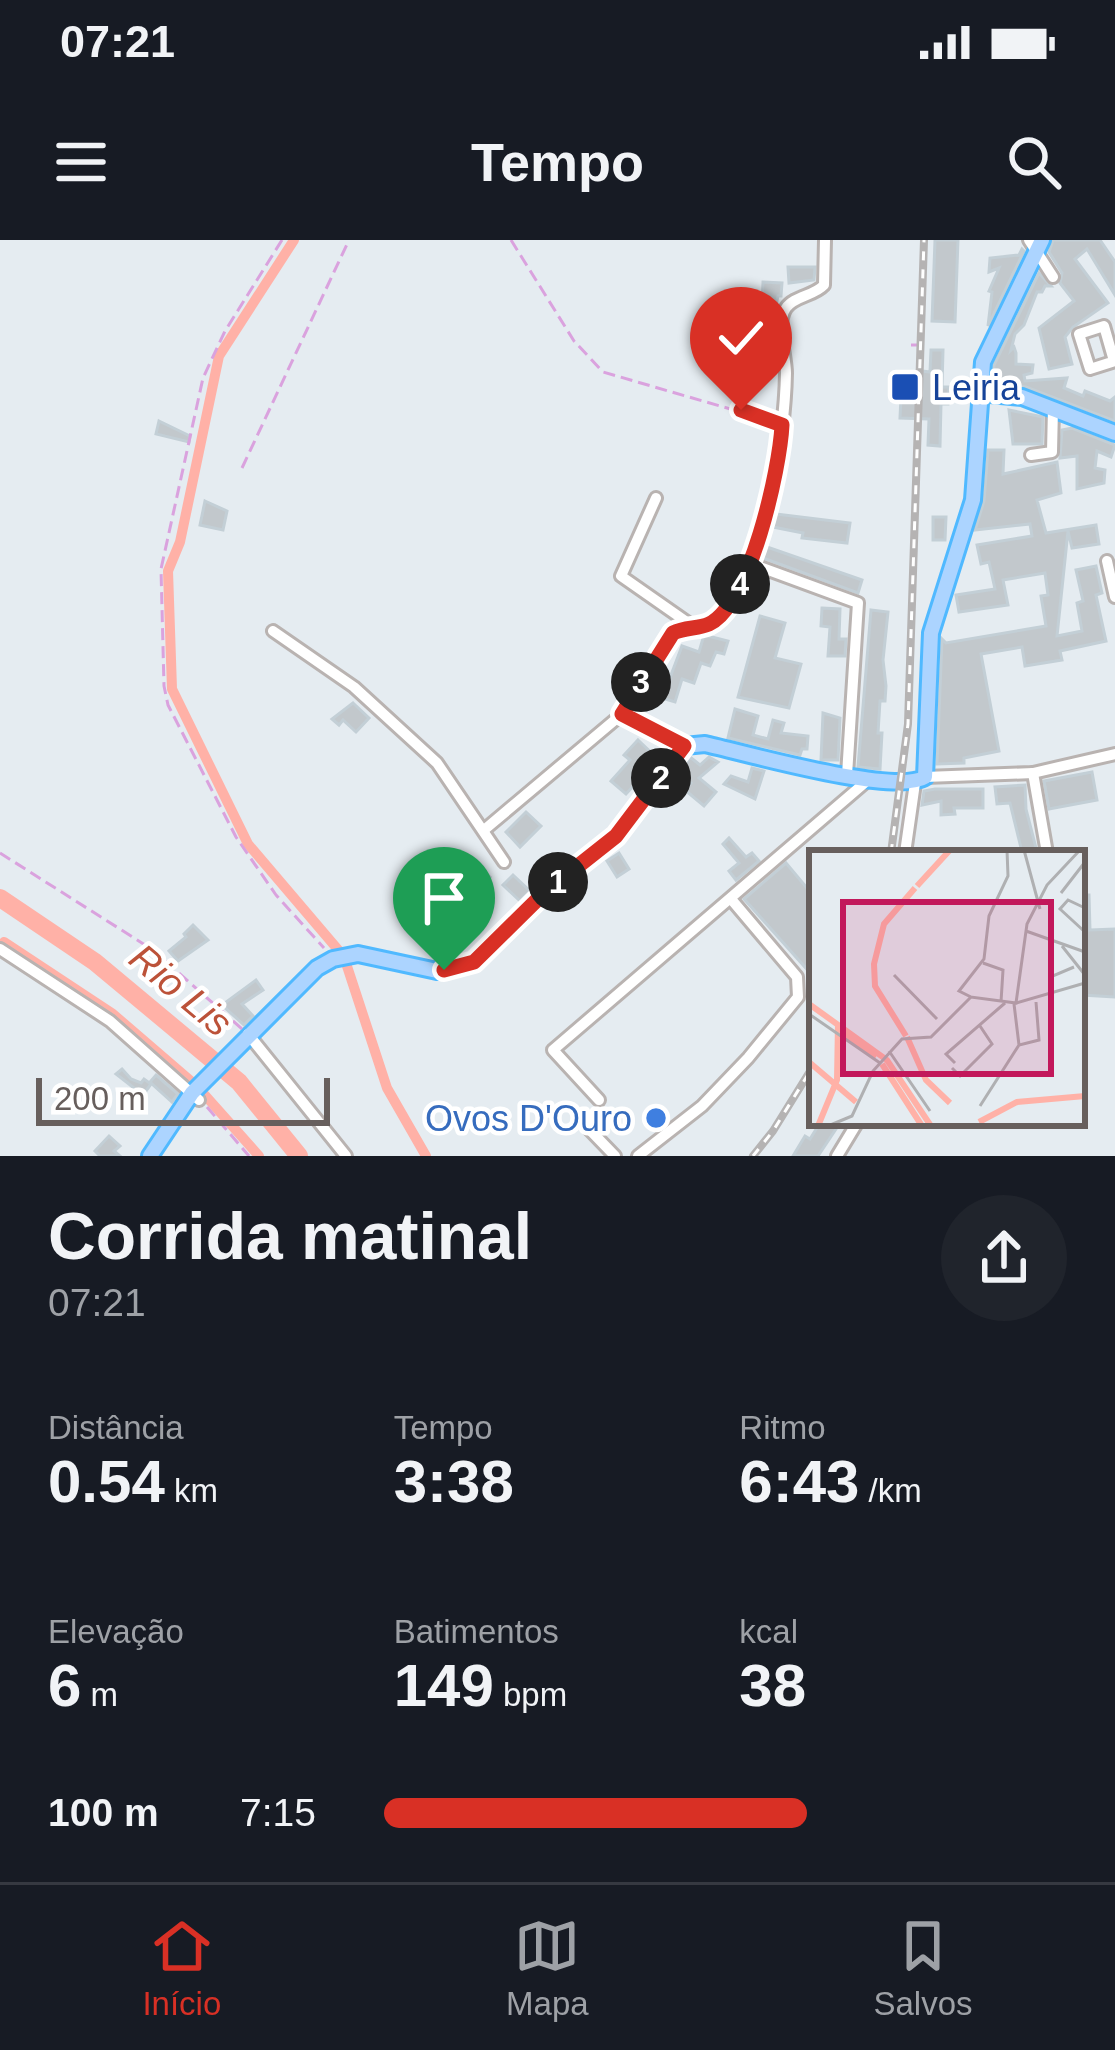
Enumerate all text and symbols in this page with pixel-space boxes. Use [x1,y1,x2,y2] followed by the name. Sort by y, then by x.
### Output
[60,16,175,67] text: 07:21
[48,129,114,195] icon: menu
[1001,129,1067,195] icon: search
[471,132,644,192] text: Tempo
[690,287,792,410] pin
[708,305,774,371] icon: check
[932,367,1021,408] place label: Leiria
[889,371,921,403] marker: Leiria
[710,554,770,614] pin: 4
[731,565,749,602] text: 4
[611,652,671,712] pin: 3
[632,663,650,700] text: 3
[631,748,691,808] pin: 2
[652,759,670,796] text: 2
[393,847,495,970] pin
[809,850,1085,1126] inset map
[528,852,588,912] pin: 1
[549,863,567,900] text: 1
[411,865,477,931] icon: arrive
[122,935,240,1045] water label: Rio Lis
[36,1072,330,1125] scale bar
[54,1080,146,1117] text: 200 m
[425,1098,632,1139] place label: Ovos D'Ouro
[643,1105,669,1131] marker: Ovos D'Ouro
[941,1195,1067,1321] button: share
[48,1199,532,1273] text: Corrida matinal
[48,1281,146,1324] text: 07:21
[48,1409,184,1446] text: Distância
[394,1409,493,1446] text: Tempo
[739,1409,826,1446] text: Ritmo
[48,1448,165,1515] text: 0.54
[394,1448,514,1515] text: 3:38
[739,1448,859,1515] text: 6:43
[165,1472,218,1509] text: km
[859,1472,922,1509] text: /km
[48,1613,184,1650] text: Elevação
[394,1613,559,1650] text: Batimentos
[739,1613,798,1650] text: kcal
[48,1652,81,1719] text: 6
[394,1652,494,1719] text: 149
[739,1652,806,1719] text: 38
[81,1676,118,1713] text: m
[494,1676,567,1713] text: bpm
[48,1791,159,1834] text: 100 m
[240,1791,316,1834] text: 7:15
[142,1913,221,2023] tab: Início
[506,1913,589,2023] tab: Mapa
[874,1913,973,2023] tab: Salvos

